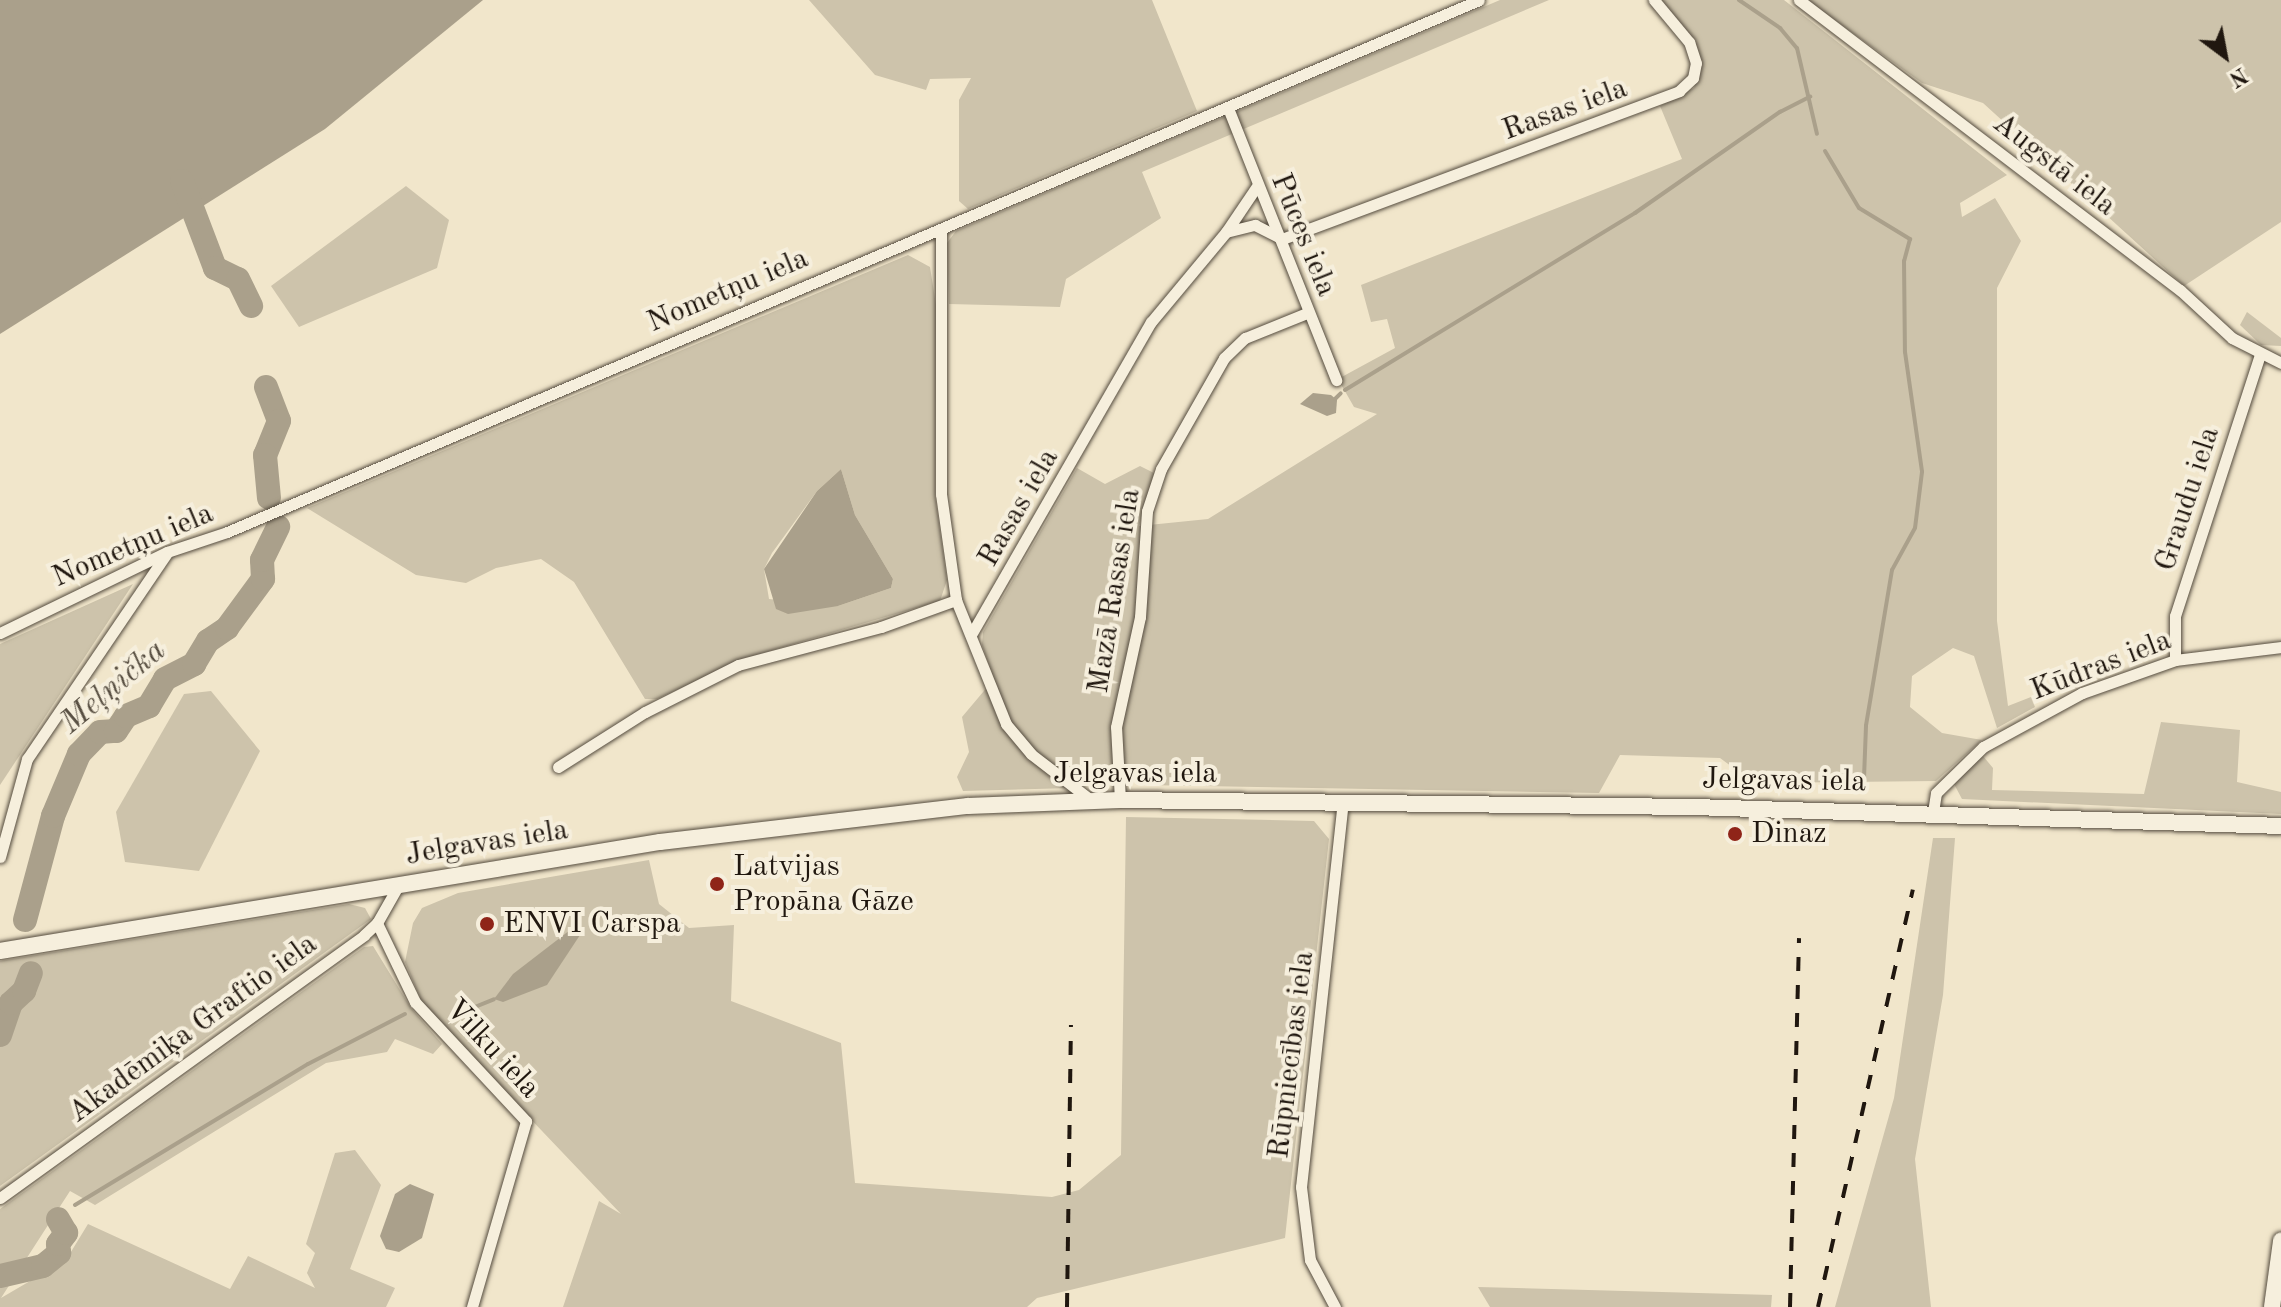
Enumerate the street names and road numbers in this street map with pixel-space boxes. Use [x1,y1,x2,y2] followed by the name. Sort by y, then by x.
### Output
[1498,71,1632,149] street label: Rasas iela
[1985,106,2123,224] street label: Augstā iela
[1262,168,1344,302] street label: Pūces iela
[642,241,814,341] street label: Nometņu iela
[2148,422,2228,576] street label: Graudu iela
[971,443,1067,573] street label: Rasas iela
[1081,486,1149,696] street label: Mazā Rasas iela
[47,496,219,596] street label: Nometņu iela
[2026,623,2176,709] street label: Kūdras iela
[1053,756,1217,792] street label: Jelgavas iela
[1702,762,1866,800] street label: Jelgavas iela
[403,812,571,874] street label: Jelgavas iela
[62,927,324,1131] street label: Akadēmiķa Graftio iela
[1261,949,1323,1161] street label: Rūpniecības iela
[437,992,547,1106] street label: Vilku iela

